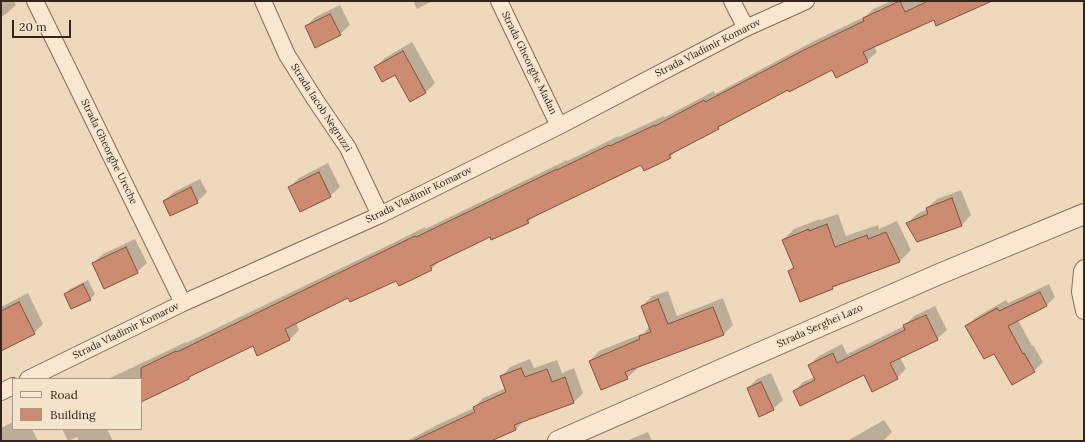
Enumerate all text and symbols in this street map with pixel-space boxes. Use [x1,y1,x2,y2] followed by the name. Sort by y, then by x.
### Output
[499,10,559,116] street label: Strada Gheorghe Madan
[14,12,73,38] scale bar
[653,16,763,80] street label: Strada Vladimir Komarov
[19,19,47,34] text: 20 m
[288,62,354,154] street label: Strada Iacob Negruzzi
[78,97,140,207] street label: Strada Gheorghe Ureche
[364,164,474,226] street label: Strada Vladimir Komarov
[71,300,181,362] street label: Strada Vladimir Komarov
[775,302,865,350] street label: Strada Serghei Lazo
[12,378,142,430] legend
[50,387,78,402] text: Road
[50,407,96,422] text: Building

